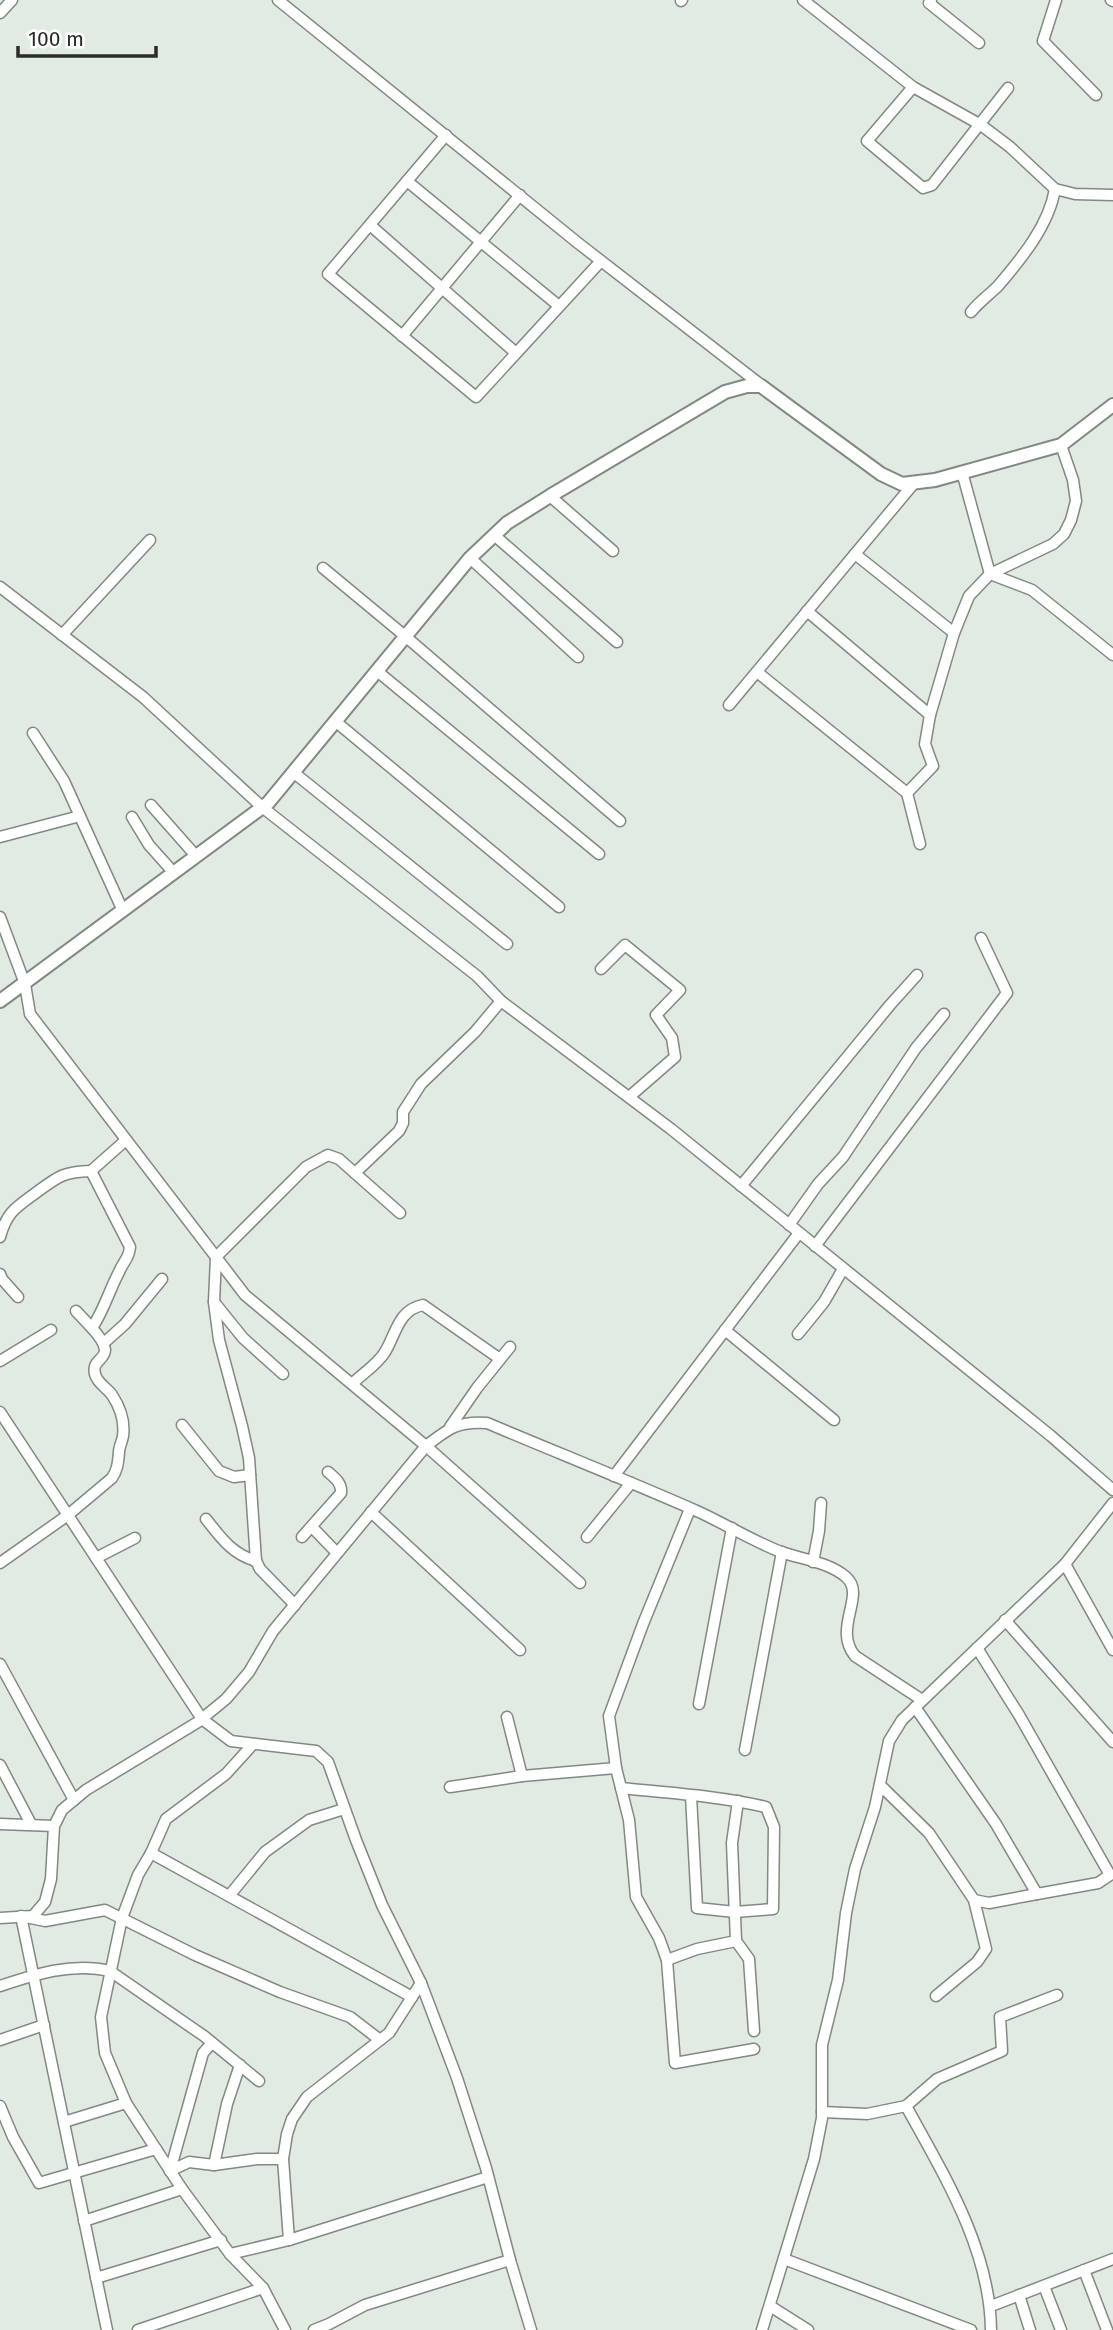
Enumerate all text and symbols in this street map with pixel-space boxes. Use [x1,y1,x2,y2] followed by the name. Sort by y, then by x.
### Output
[18,14,156,58] scale bar
[28,26,84,52] text: 100 m

